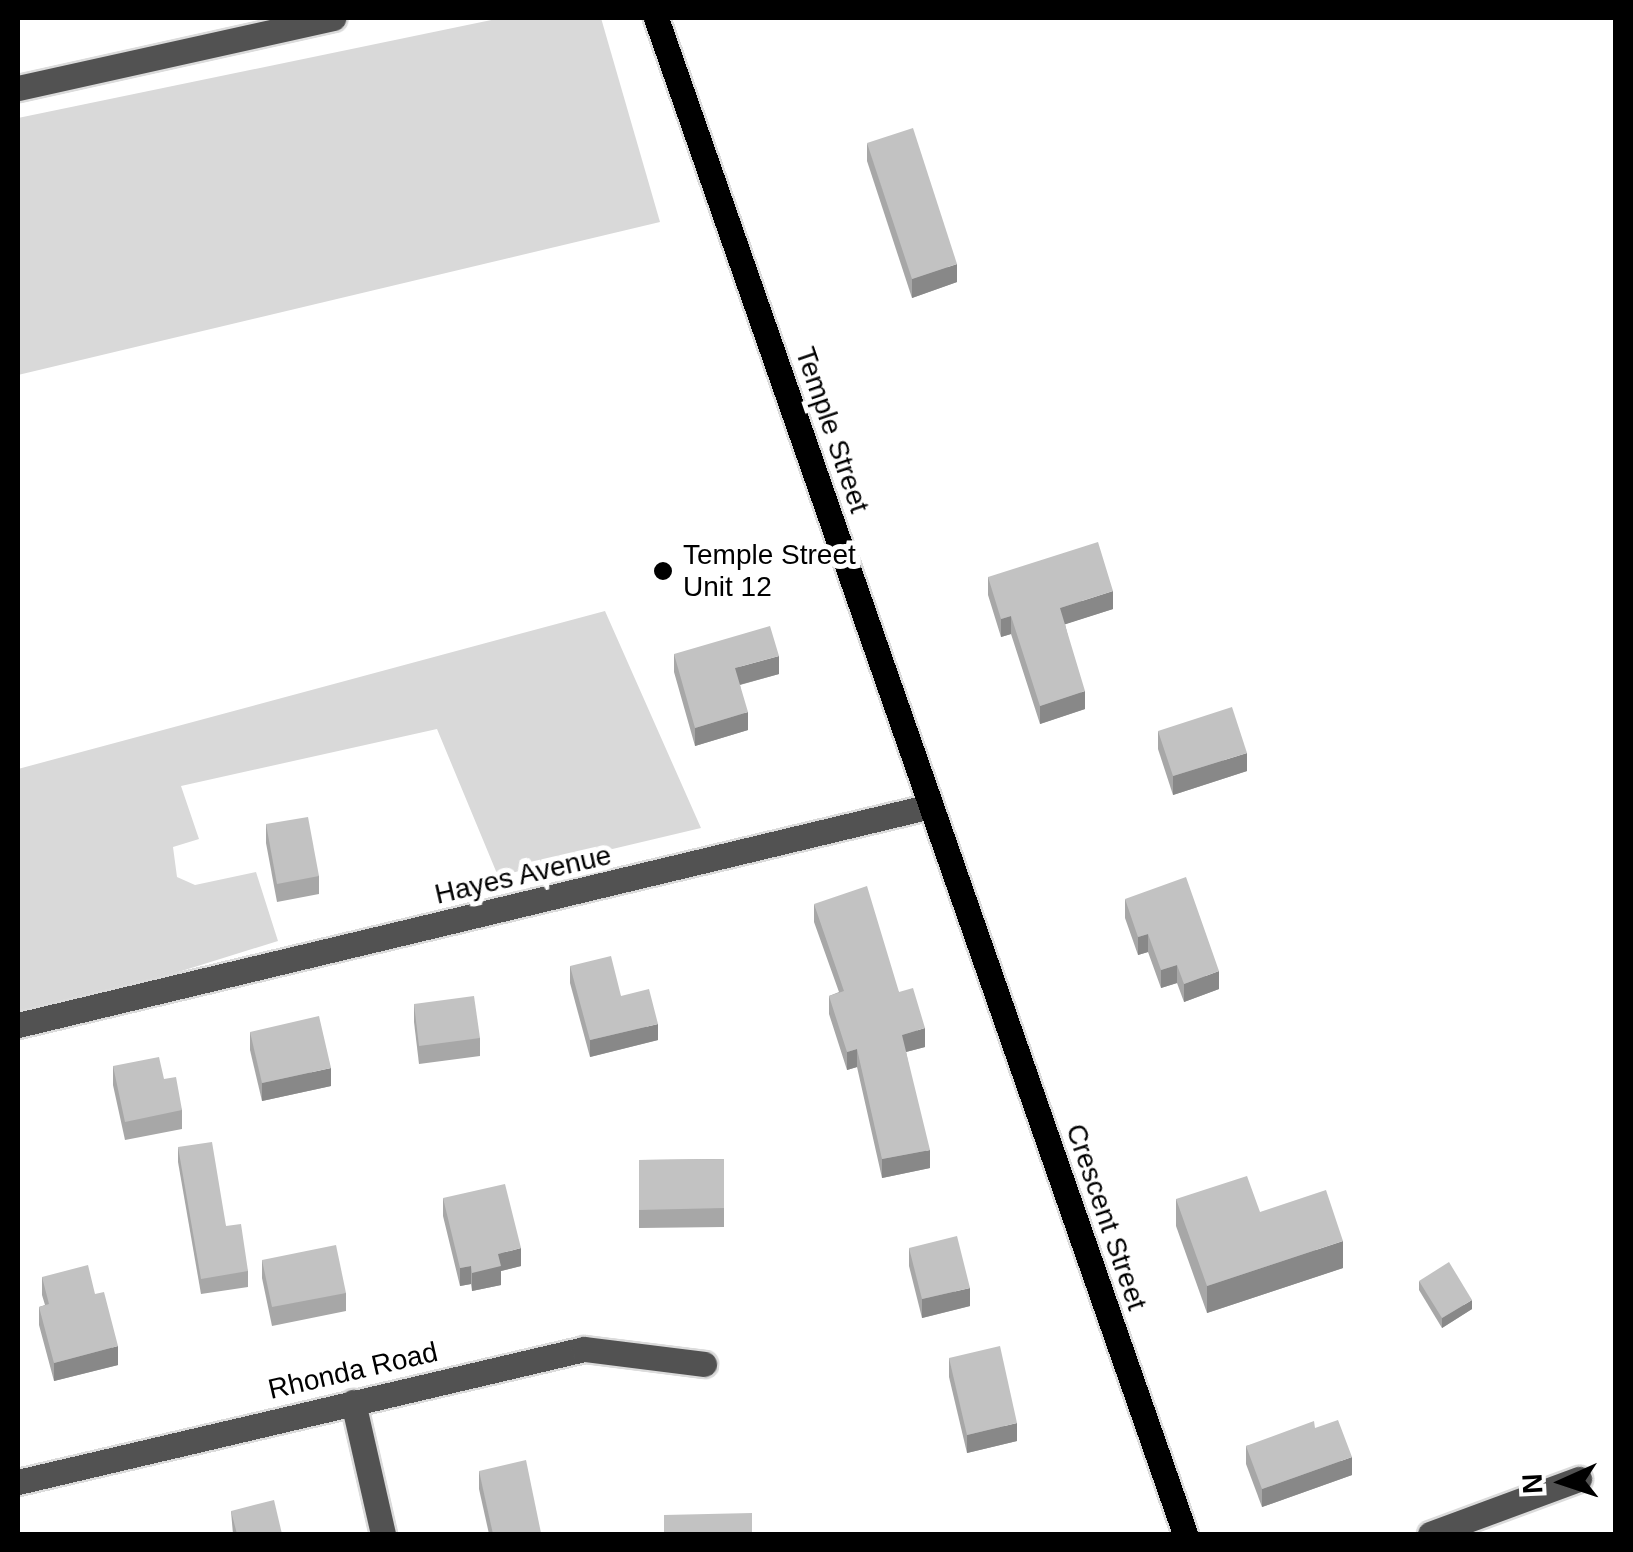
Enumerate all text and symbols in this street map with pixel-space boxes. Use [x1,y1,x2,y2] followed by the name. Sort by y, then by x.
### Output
[788,343,876,517] street label: Temple Street
[683,538,856,604] place label: Temple Street Unit 12
[652,560,674,582] marker: Temple Street Unit 12
[431,838,615,912] street label: Hayes Avenue
[1058,1120,1154,1314] street label: Crescent Street
[265,1335,441,1407] street label: Rhonda Road
[1513,1432,1613,1532] north arrow
[1517,1473,1549,1495] text: N

